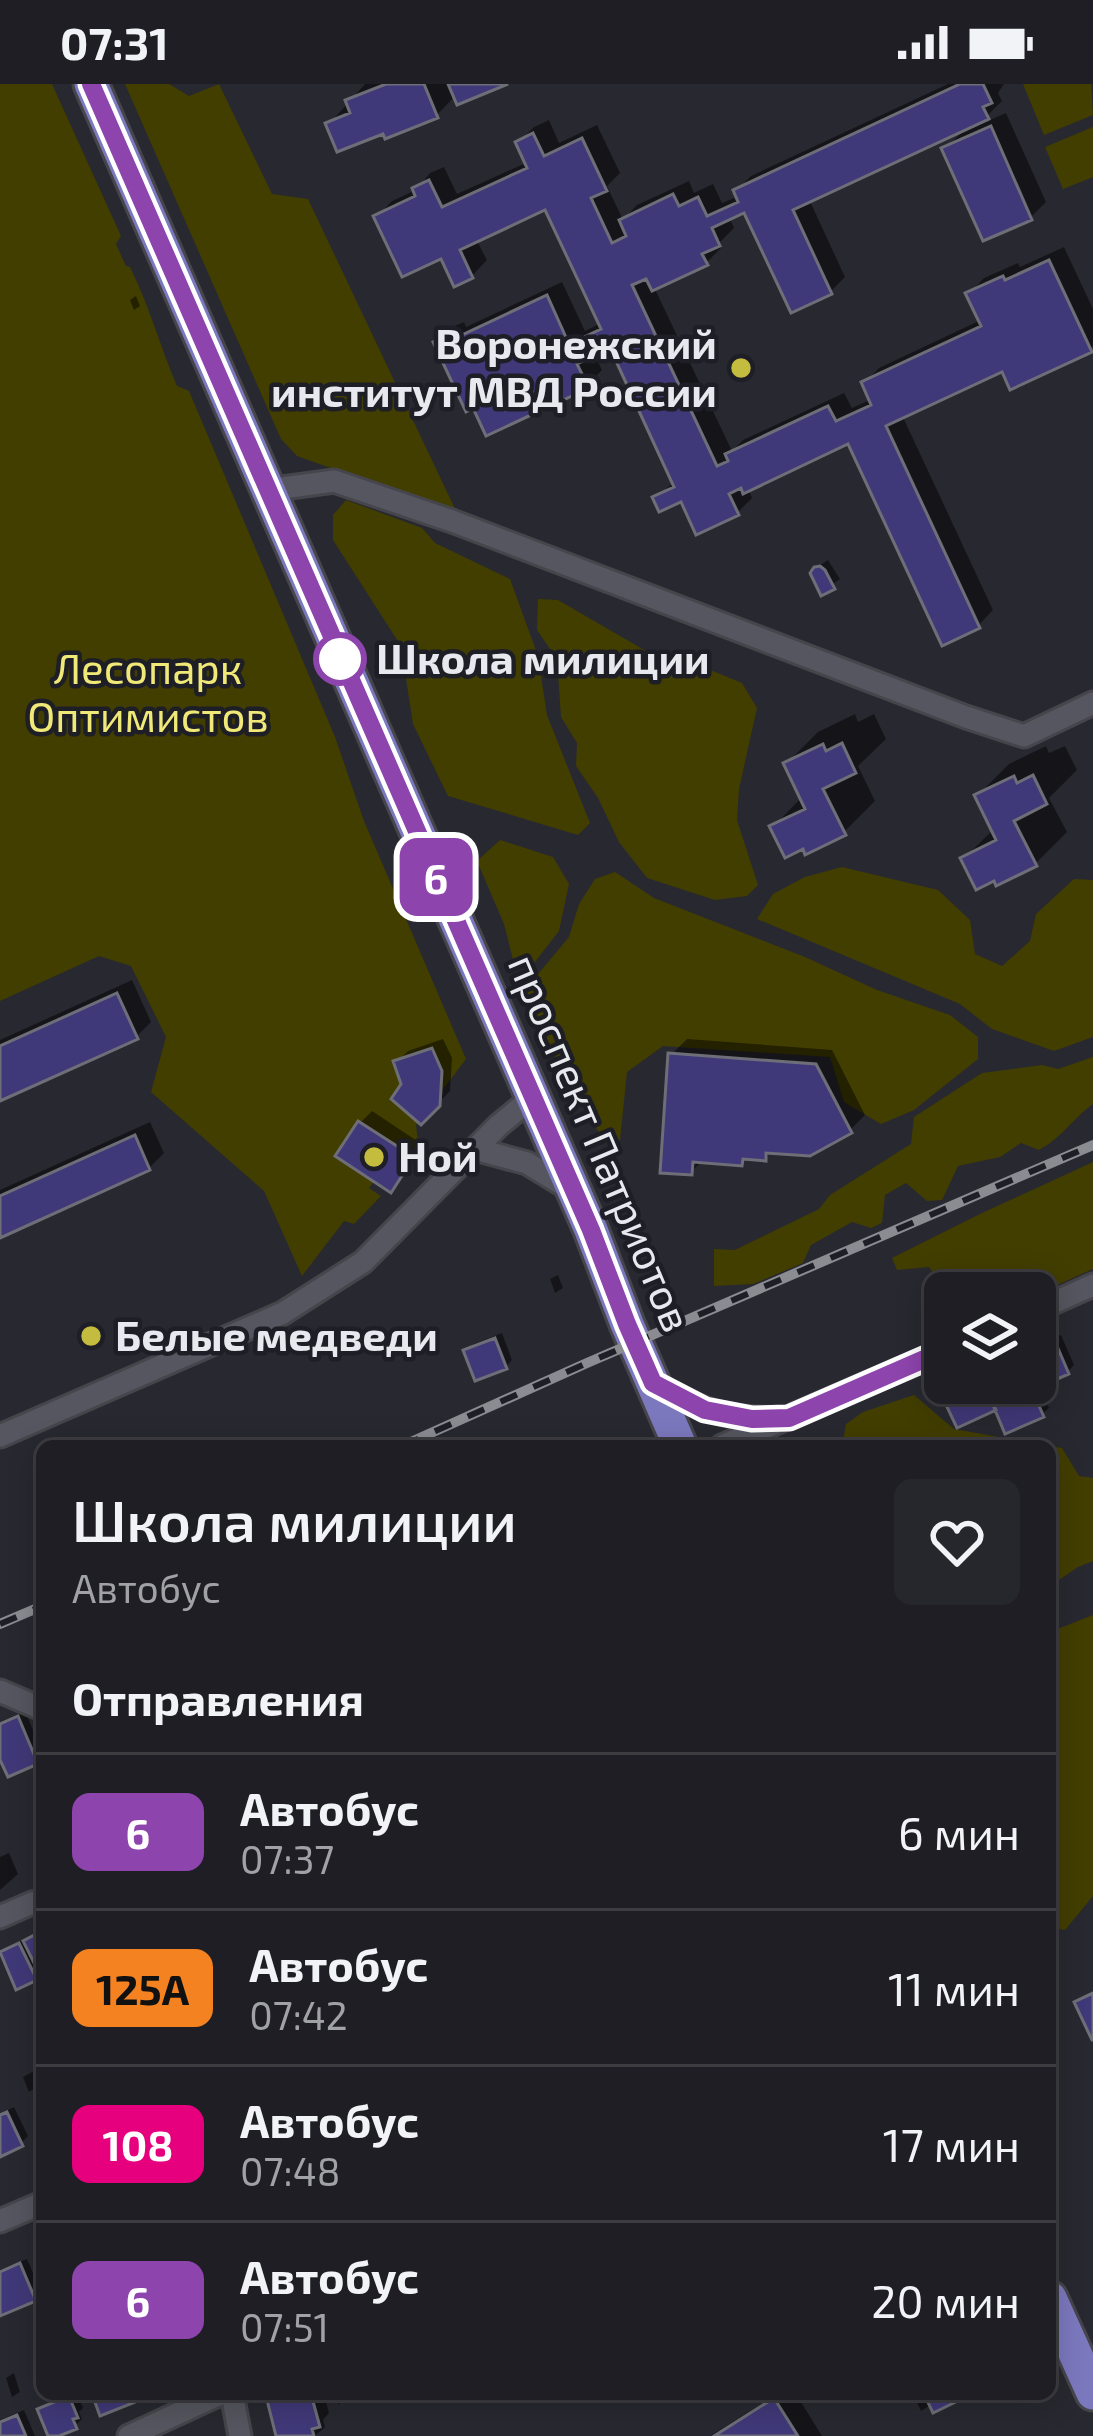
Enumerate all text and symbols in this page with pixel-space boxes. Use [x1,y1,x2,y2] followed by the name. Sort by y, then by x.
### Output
[60,15,169,69] text: 07:31
[271,317,717,416] place label: Воронежский институт МВД России
[728,355,754,381] marker: Воронежский институт МВД России
[376,632,710,682] place label: Школа милиции
[315,634,365,684] marker: Школа милиции
[27,642,269,740] park label: Лесопарк Оптимистов
[397,838,475,916] line badge: 6
[424,852,448,902] text: 6
[500,946,704,1338] street label: проспект Патриотов
[398,1130,478,1180] place label: Ной
[361,1144,387,1170] marker: Ной
[924,1272,1056,1404] map controls
[924,1272,1056,1404] button: layers
[115,1309,438,1359] place label: Белые медведи
[78,1323,104,1349] marker: Белые медведи
[894,1479,1020,1605] button: heart
[72,1485,517,1553] text: Школа милиции
[72,1564,221,1611] text: Автобус
[72,1671,364,1725] text: Отправления
[240,1781,419,1835] text: Автобус
[898,1805,1020,1859] text: 6 мин
[126,1807,150,1857] text: 6
[240,1835,334,1882] text: 07:37
[249,1937,428,1991] text: Автобус
[888,1961,1020,2015] text: 11 мин
[96,1963,189,2013] text: 125А
[249,1991,348,2038] text: 07:42
[240,2093,419,2147] text: Автобус
[883,2117,1020,2171] text: 17 мин
[103,2119,173,2169] text: 108
[240,2147,340,2194] text: 07:48
[240,2249,419,2303] text: Автобус
[871,2273,1020,2327] text: 20 мин
[126,2275,150,2325] text: 6
[240,2303,329,2350] text: 07:51

